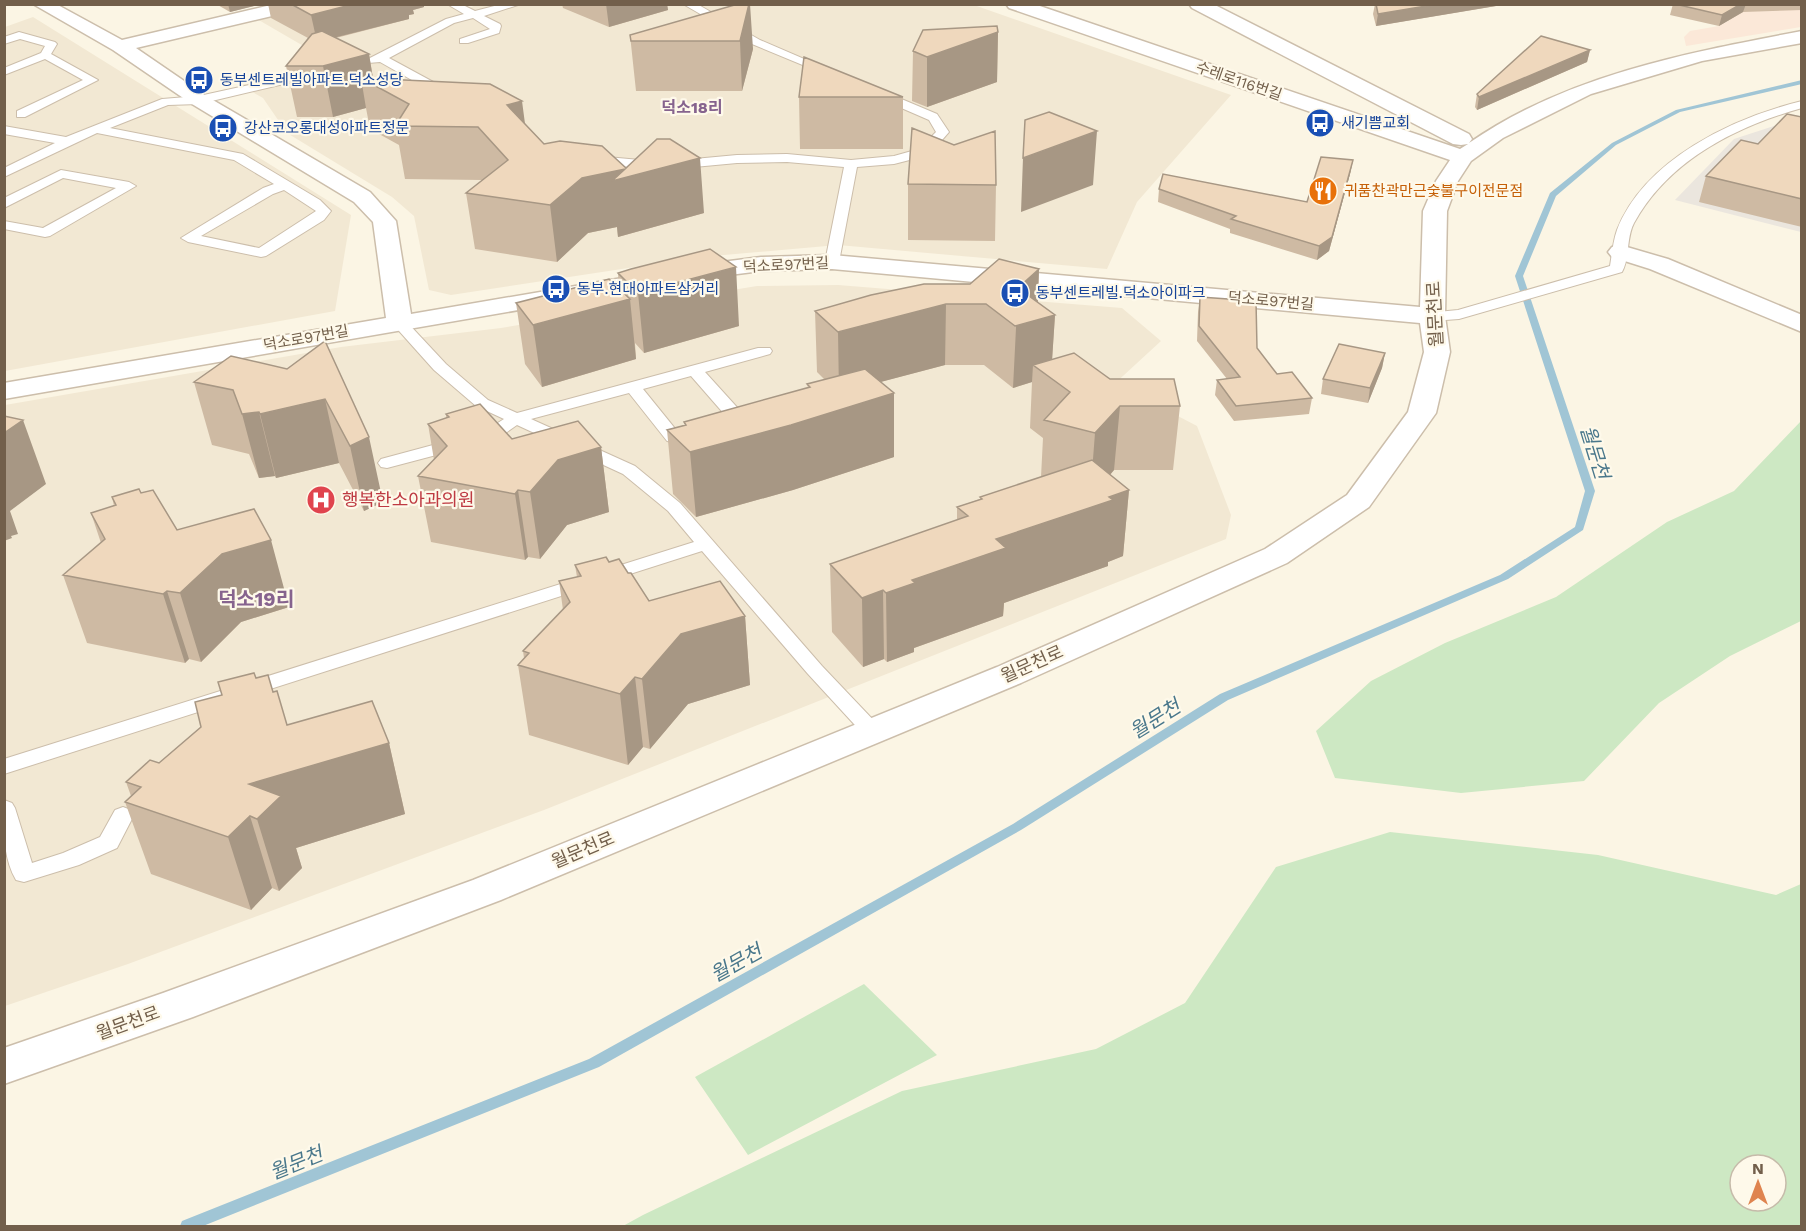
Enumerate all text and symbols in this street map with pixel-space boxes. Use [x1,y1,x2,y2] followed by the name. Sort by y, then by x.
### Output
[1194,58,1284,104] street label: 수레로116번길
[183,64,215,96] bus stop icon: 동부센트레빌아파트.덕소성당
[220,71,404,89] place label: 동부센트레빌아파트.덕소성당
[661,98,723,117] district label: 덕소18리
[1304,107,1336,139] bus stop icon: 새기쁨교회
[207,112,239,144] bus stop icon: 강산코오롱대성아파트정문
[1341,114,1410,132] place label: 새기쁨교회
[244,119,410,137] place label: 강산코오롱대성아파트정문
[1307,175,1339,207] restaurant icon: 귀품찬곽만근숯불구이전문점
[1344,182,1523,200] place label: 귀품찬곽만근숯불구이전문점
[742,254,830,276] street label: 덕소로97번길
[540,273,572,305] bus stop icon: 동부.현대아파트삼거리
[999,277,1031,309] bus stop icon: 동부센트레빌.덕소아이파크
[577,280,719,298] place label: 동부.현대아파트삼거리
[1422,280,1447,348] street label: 월문천로
[1036,284,1206,302] place label: 동부센트레빌.덕소아이파크
[1227,288,1315,314] street label: 덕소로97번길
[262,322,350,354] street label: 덕소로97번길
[1575,422,1615,484] water label: 월문천
[305,484,337,516] hospital icon: 행복한소아과의원
[342,489,474,510] place label: 행복한소아과의원
[218,587,294,611] district label: 덕소19리
[997,640,1066,687] street label: 월문천로
[1125,693,1187,744] water label: 월문천
[548,827,617,872] street label: 월문천로
[706,938,768,987] water label: 월문천
[93,1001,163,1044] street label: 월문천로
[266,1141,328,1184] water label: 월문천
[1728,1153,1788,1213] north arrow
[1752,1159,1764,1178] text: N

